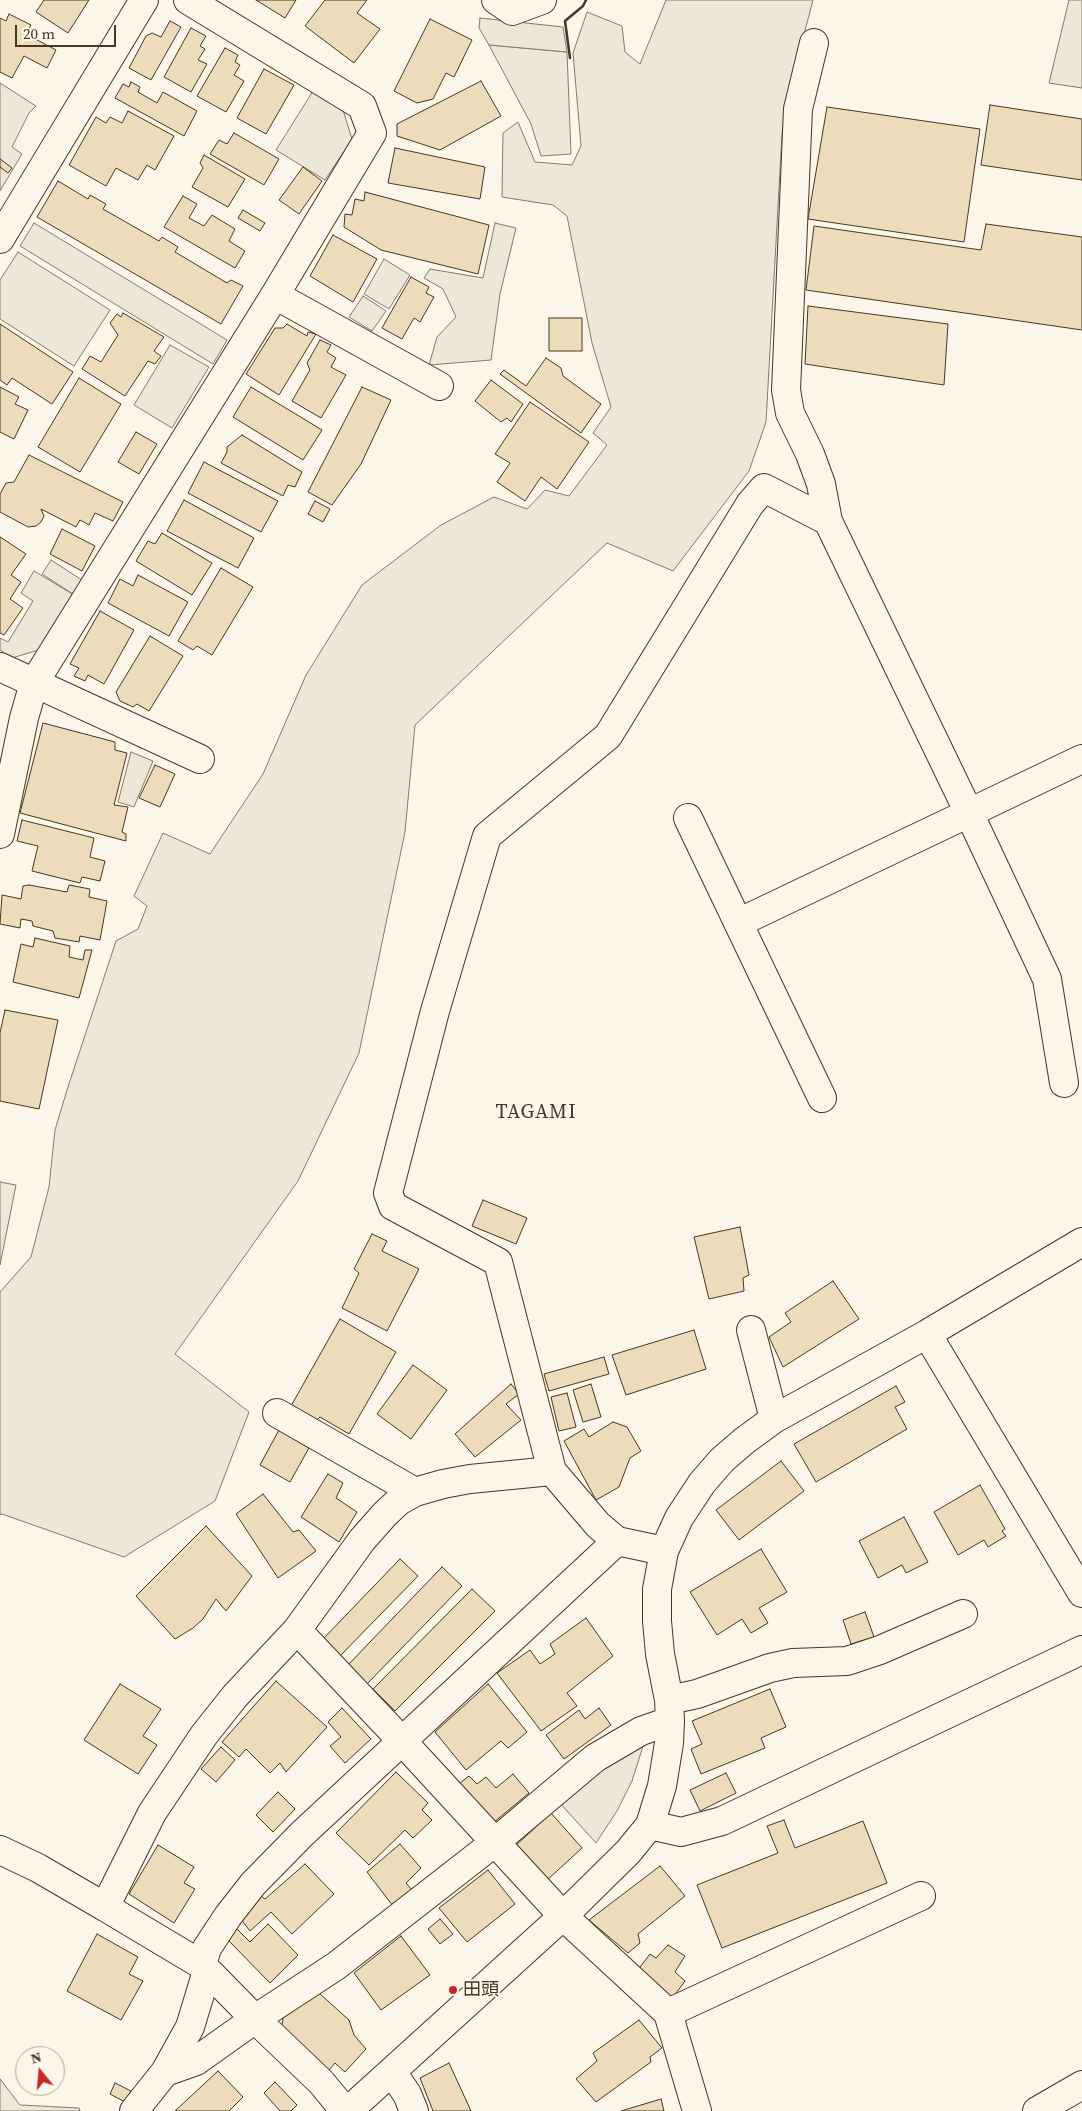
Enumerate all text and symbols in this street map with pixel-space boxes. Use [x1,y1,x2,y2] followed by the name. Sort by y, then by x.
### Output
[18,15,119,47] scale bar
[23,23,55,44] text: 20 m
[495,1101,577,1125] district label: TAGAMI
[463,1979,499,2001] place label: 田頭
[447,1984,459,1996] marker: 田頭
[15,2046,65,2096] north arrow
[28,2047,44,2069] text: N

